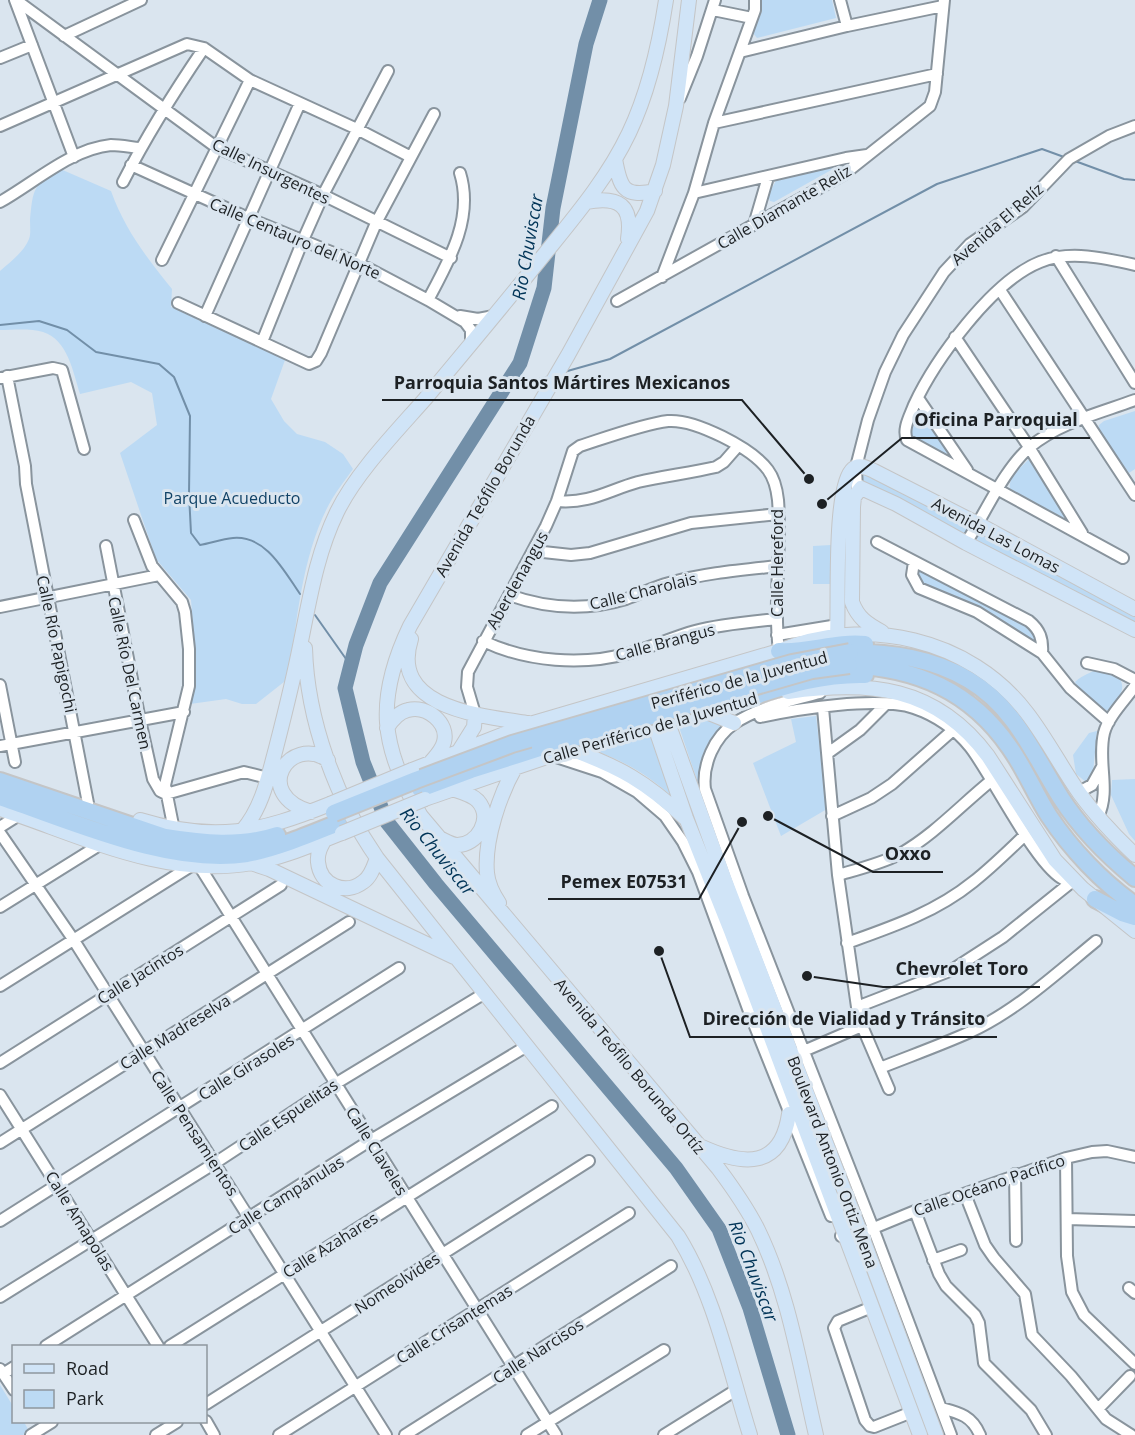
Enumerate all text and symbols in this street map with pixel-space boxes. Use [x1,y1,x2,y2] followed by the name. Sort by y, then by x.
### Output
[209,133,333,209] street label: Calle Insurgentes
[713,160,855,254] street label: Calle Diamante Reliz
[946,178,1048,270] street label: Avenida El Relíz
[506,191,548,302] water label: Rio Chuviscar
[206,192,384,284] street label: Calle Centauro del Norte
[382,364,742,400] callout: Parroquia Santos Mártires Mexicanos
[394,370,730,394] text: Parroquia Santos Mártires Mexicanos
[902,402,1090,438] callout: Oficina Parroquial
[914,407,1078,431] text: Oficina Parroquial
[430,411,540,581] street label: Avenida Teófilo Borunda
[164,487,300,509] park label: Parque Acueducto
[928,492,1064,578] street label: Avenida Las Lomas
[766,509,788,617] street label: Calle Hereford
[481,527,553,633] street label: Aberdenangus
[587,567,699,615] street label: Calle Charolais
[32,573,82,715] street label: Calle Río Papigochi
[103,595,157,751] street label: Calle Río Del Carmen
[613,618,717,666] street label: Calle Brangus
[648,646,830,714] street label: Periférico de la Juventud
[540,687,760,769] street label: Calle Periférico de la Juventud
[395,802,482,901] water label: Rio Chuviscar
[873,836,943,872] callout: Oxxo
[885,841,931,865] text: Oxxo
[548,863,699,899] callout: Pemex E07531
[561,869,687,893] text: Pemex E07531
[93,939,187,1009] street label: Calle Jacintos
[883,951,1040,987] callout: Chevrolet Toro
[896,956,1029,980] text: Chevrolet Toro
[550,973,710,1159] street label: Avenida Teófilo Borunda Ortíz
[116,989,234,1075] street label: Calle Madreselva
[690,1001,997,1037] callout: Dirección de Vialidad y Tránsito
[703,1006,985,1030] text: Dirección de Vialidad y Tránsito
[194,1029,298,1105] street label: Calle Girasoles
[782,1053,884,1271] street label: Boulevard Antonio Ortiz Mena
[146,1066,244,1200] street label: Calle Pensamientos
[234,1074,342,1156] street label: Calle Espuelitas
[341,1102,413,1200] street label: Calle Claveles
[910,1149,1068,1221] street label: Calle Océano Pacífico
[224,1150,348,1240] street label: Calle Campánulas
[40,1167,120,1275] street label: Calle Amapolas
[278,1207,382,1283] street label: Calle Azahares
[724,1217,785,1326] water label: Rio Chuviscar
[350,1247,444,1319] street label: Nomeolvides
[392,1279,516,1369] street label: Calle Crisantemas
[488,1313,588,1389] street label: Calle Narcisos
[12,1345,207,1423] legend
[66,1356,109,1380] text: Road
[66,1386,104,1410] text: Park

